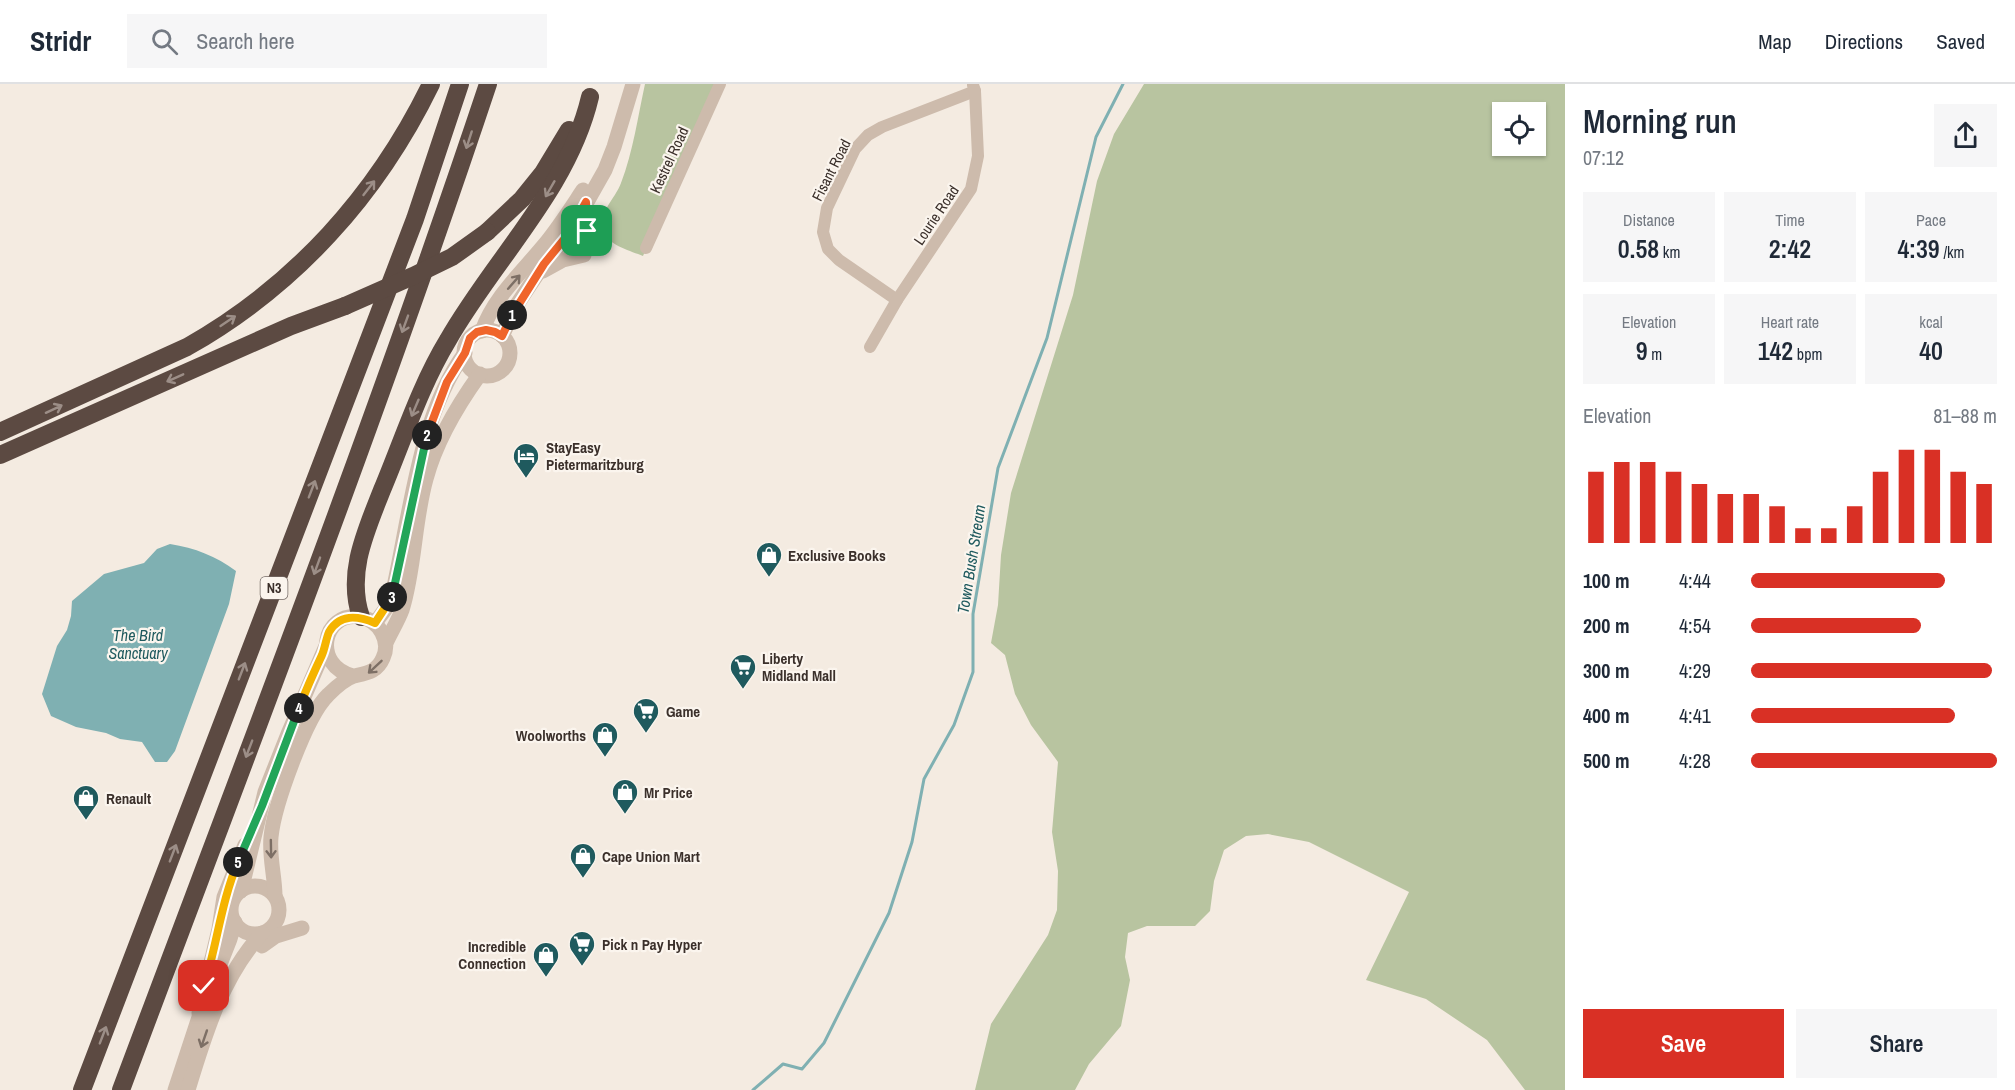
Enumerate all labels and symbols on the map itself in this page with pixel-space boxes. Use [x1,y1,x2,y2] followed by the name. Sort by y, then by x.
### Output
[644,123,694,197] street label: Kestrel Road
[463,130,474,148] one-way arrow
[806,135,856,205] street label: Fisant Road
[544,180,556,197] one-way arrow
[362,181,375,197] one-way arrow
[908,181,964,249] street label: Lourie Road
[561,205,612,256] pin
[507,275,521,290] one-way arrow
[497,300,527,330] pin: 1
[399,314,410,332] one-way arrow
[219,315,236,328] one-way arrow
[167,373,185,385] one-way arrow
[409,399,420,417] one-way arrow
[44,402,62,414] one-way arrow
[412,420,442,450] pin: 2
[546,437,644,475] place label: StayEasy Pietermaritzburg
[511,441,541,479] hotel icon: StayEasy Pietermaritzburg
[307,480,318,499] one-way arrow
[952,503,990,615] water label: Town Bush Stream
[754,540,784,578] shop icon: Exclusive Books
[788,545,886,566] place label: Exclusive Books
[311,556,322,575] one-way arrow
[260,577,288,599] road number: N3
[377,582,407,612] pin: 3
[108,624,169,664] water label: The Bird Sanctuary
[762,648,836,686] place label: Liberty Midland Mall
[728,652,758,690] supermarket icon: Liberty Midland Mall
[367,660,382,674] one-way arrow
[238,662,249,681] one-way arrow
[284,693,314,723] pin: 4
[631,696,661,734] supermarket icon: Game
[666,701,700,722] place label: Game
[590,720,620,758] shop icon: Woolworths
[516,725,586,746] place label: Woolworths
[243,739,254,758] one-way arrow
[610,777,640,815] shop icon: Mr Price
[644,782,693,803] place label: Mr Price
[71,783,101,821] shop icon: Renault
[106,788,151,809] place label: Renault
[266,838,277,858] one-way arrow
[568,841,598,879] shop icon: Cape Union Mart
[168,845,179,863] one-way arrow
[602,846,700,867] place label: Cape Union Mart
[223,847,253,877] pin: 5
[567,929,597,967] supermarket icon: Pick n Pay Hyper
[602,934,702,955] place label: Pick n Pay Hyper
[458,936,526,974] place label: Incredible Connection
[531,940,561,978] shop icon: Incredible Connection
[178,960,229,1011] pin
[98,1027,109,1045] one-way arrow
[197,1029,208,1048] one-way arrow

